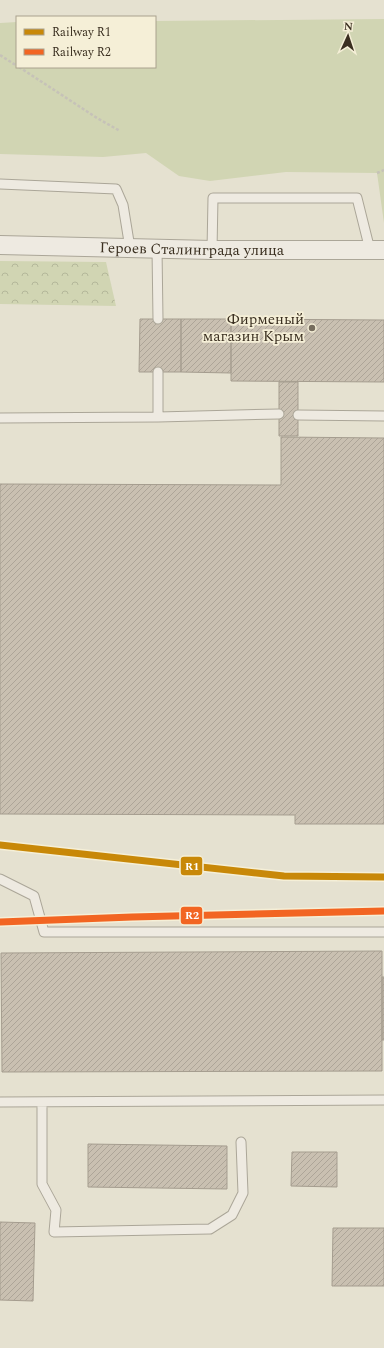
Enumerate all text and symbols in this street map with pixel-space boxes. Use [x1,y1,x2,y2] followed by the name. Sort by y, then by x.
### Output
[16,16,156,68] legend
[328,16,368,56] north arrow
[344,18,353,35] text: N
[52,23,111,42] text: Railway R1
[52,43,111,62] text: Railway R2
[99,236,285,262] street label: Героев Сталинграда улица
[203,308,304,348] place label: Фирменый магазин Крым
[307,323,317,333] marker: Фирменый магазин Крым
[180,856,203,876] line badge: R1
[185,858,199,875] text: R1
[180,906,203,925] line badge: R2
[185,907,199,924] text: R2

